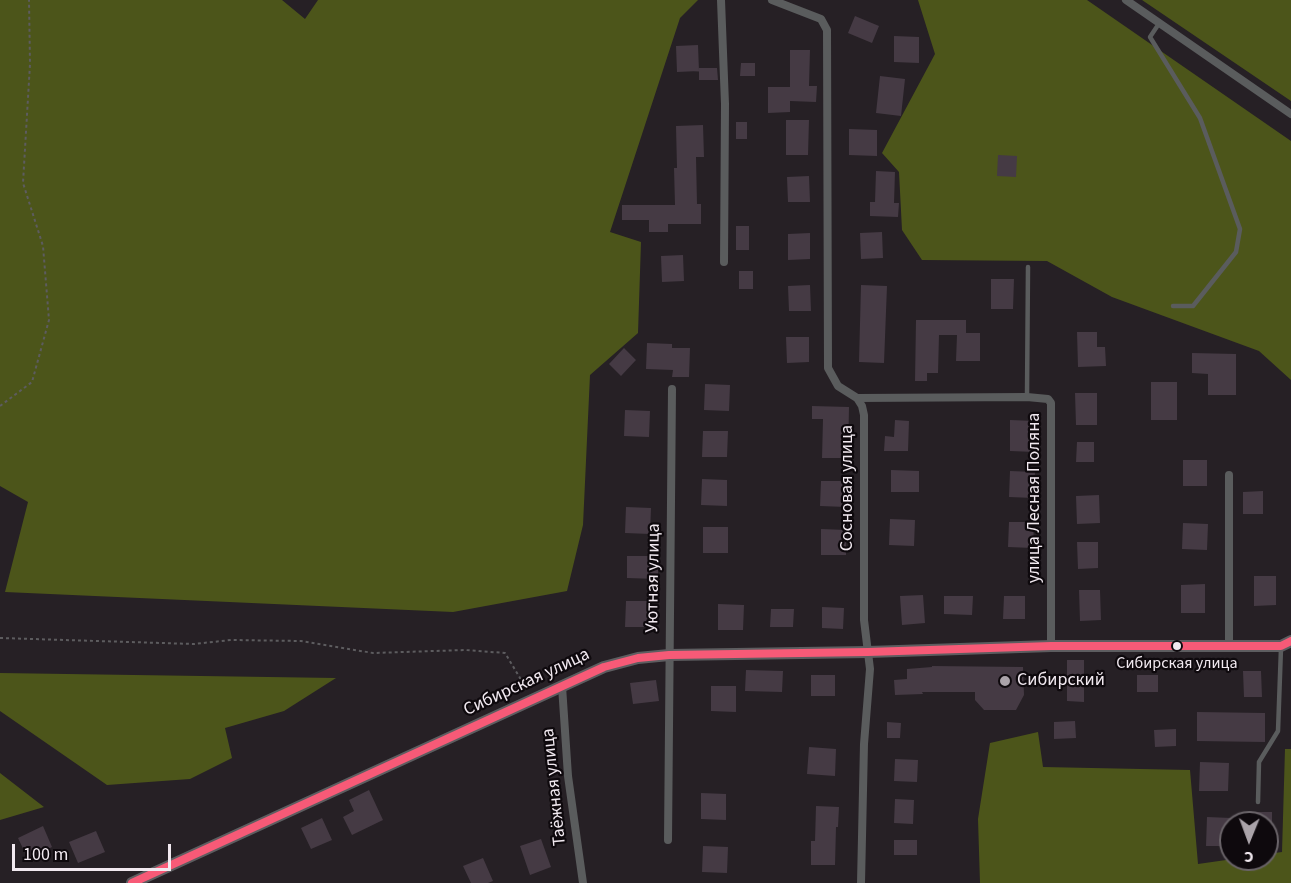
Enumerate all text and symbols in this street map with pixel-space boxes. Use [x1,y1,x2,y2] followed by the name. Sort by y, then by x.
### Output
[1024,413,1046,583] street label: улица Лесная Поляна
[837,425,859,551] street label: Сосновая улица
[642,523,666,633] street label: Уютная улица
[1171,640,1183,652] marker: Сибирская улица
[461,644,593,722] street label: Сибирская улица
[1116,654,1238,674] place label: Сибирская улица
[1017,670,1105,692] place label: Сибирский
[998,674,1012,688] marker: Сибирский
[538,727,572,847] street label: Таёжная улица
[1219,811,1279,871] north arrow
[15,832,174,870] scale bar
[23,842,68,867] text: 100 m
[1244,846,1254,868] text: С

